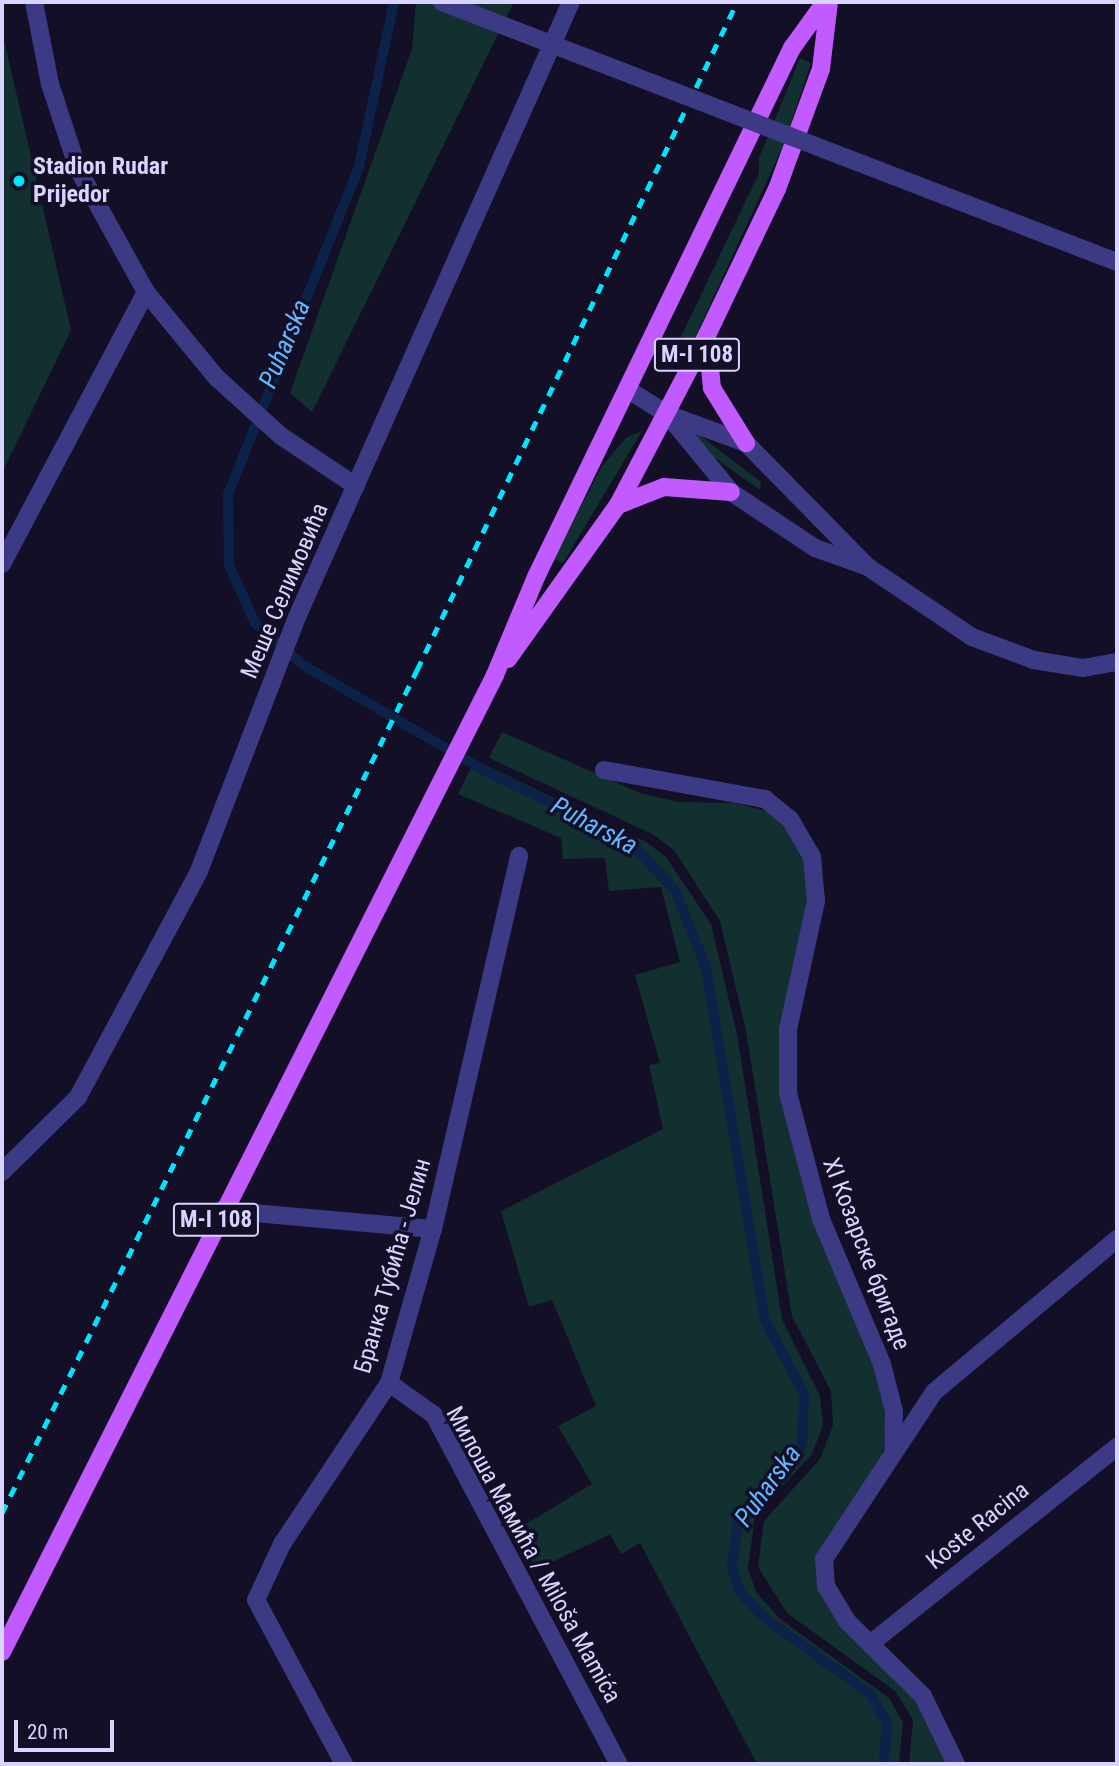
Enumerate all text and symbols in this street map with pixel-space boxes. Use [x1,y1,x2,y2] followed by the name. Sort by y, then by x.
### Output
[33,153,168,209] place label: Stadion Rudar Prijedor
[11,173,27,189] marker: Stadion Rudar Prijedor
[252,295,318,393] water label: Puharska
[653,336,741,374] road number: M-I 108
[235,499,335,683] street label: Меше Селимовића
[546,790,642,862] water label: Puharska
[816,1154,916,1354] street label: XI Козарске бригаде
[348,1155,438,1377] street label: Бранка Тубића - Јелин
[172,1200,260,1240] road number: M-I 108
[439,1402,627,1708] street label: Милоша Мамића / Miloša Mamića
[728,1439,808,1533] water label: Puharska
[921,1476,1035,1576] street label: Koste Racina
[18,1706,117,1750] scale bar
[27,1720,68,1744] text: 20 m

